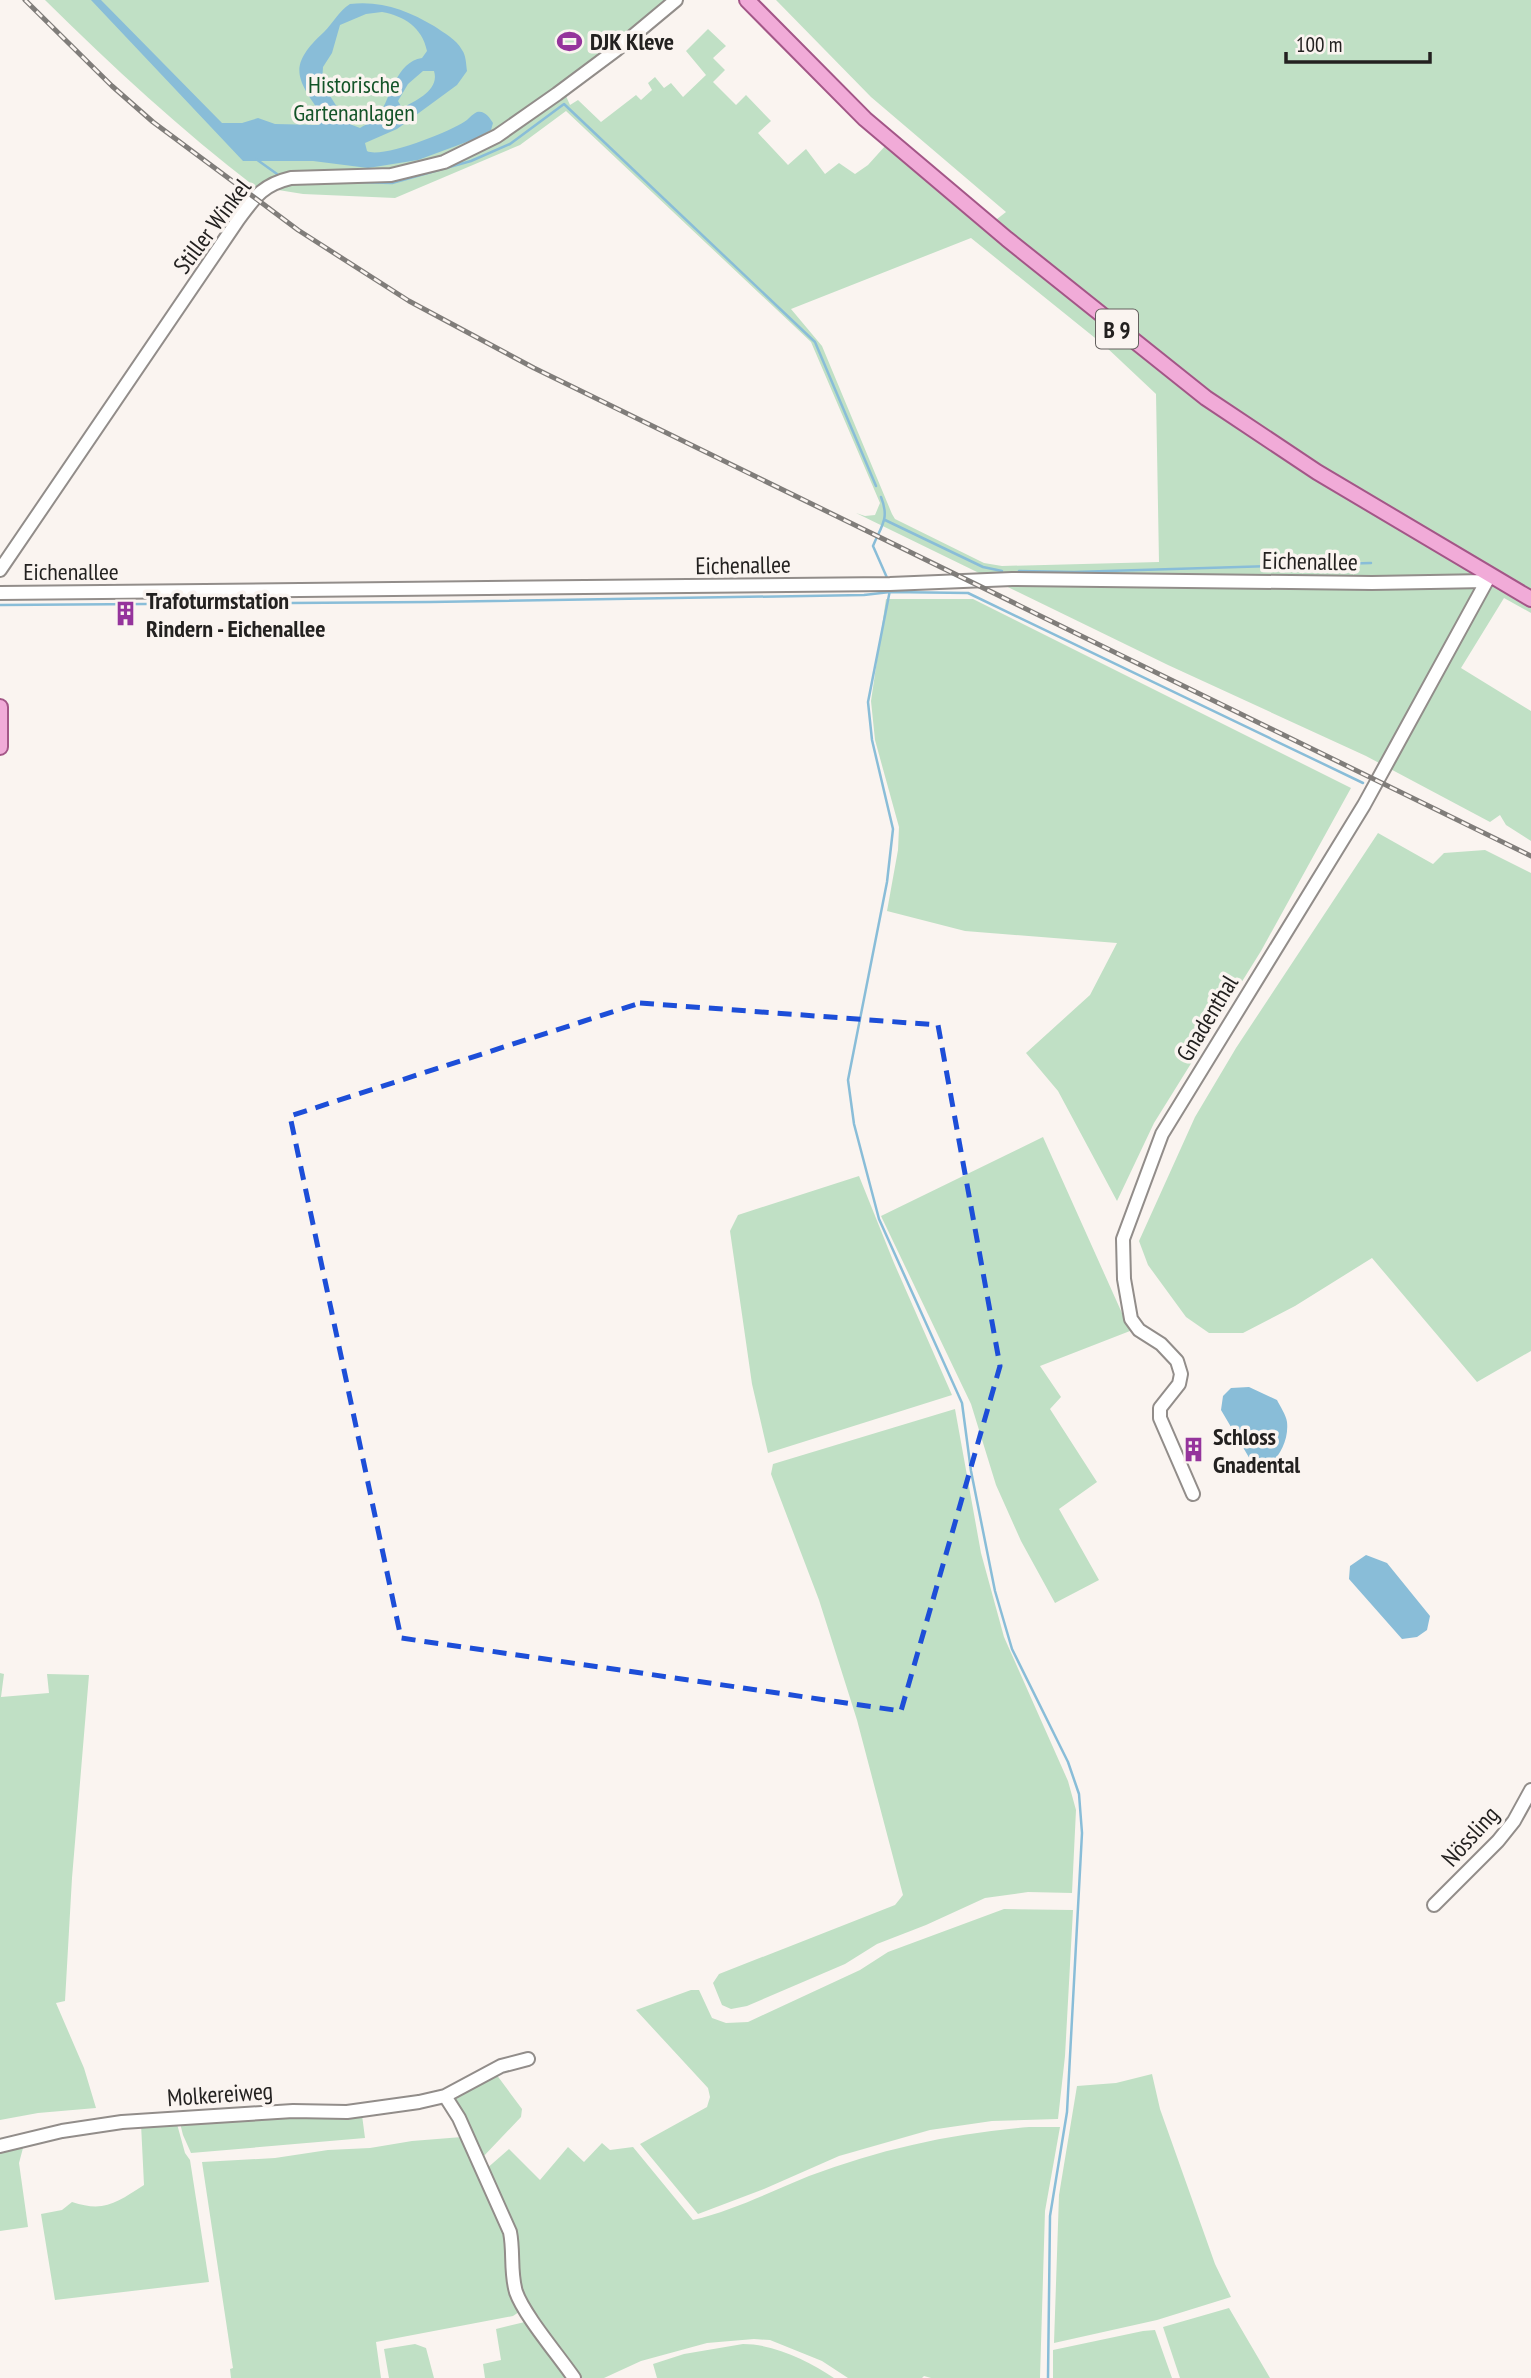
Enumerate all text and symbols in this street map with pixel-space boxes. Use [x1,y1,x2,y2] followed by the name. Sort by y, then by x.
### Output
[1286,21,1430,65] scale bar
[590,26,674,57] place label: DJK Kleve
[556,27,584,55] sports icon: DJK Kleve
[1296,31,1342,58] text: 100 m
[293,69,415,128] park label: Historische Gartenanlagen
[166,172,258,280] street label: Stiller Winkel
[1096,310,1138,348] road number: B 9
[1262,545,1358,577] street label: Eichenallee
[695,549,791,581] street label: Eichenallee
[23,556,119,587] street label: Eichenallee
[146,585,326,644] place label: Trafoturmstation Rindern - Eichenallee
[112,600,140,628] building icon: Trafoturmstation Rindern - Eichenallee
[1169,969,1245,1067] street label: Gnadenthal
[1213,1421,1300,1480] place label: Schloss Gnadental
[1179,1436,1207,1464] building icon: Schloss Gnadental
[1435,1799,1505,1873] street label: Nössling
[166,2075,274,2113] street label: Molkereiweg

